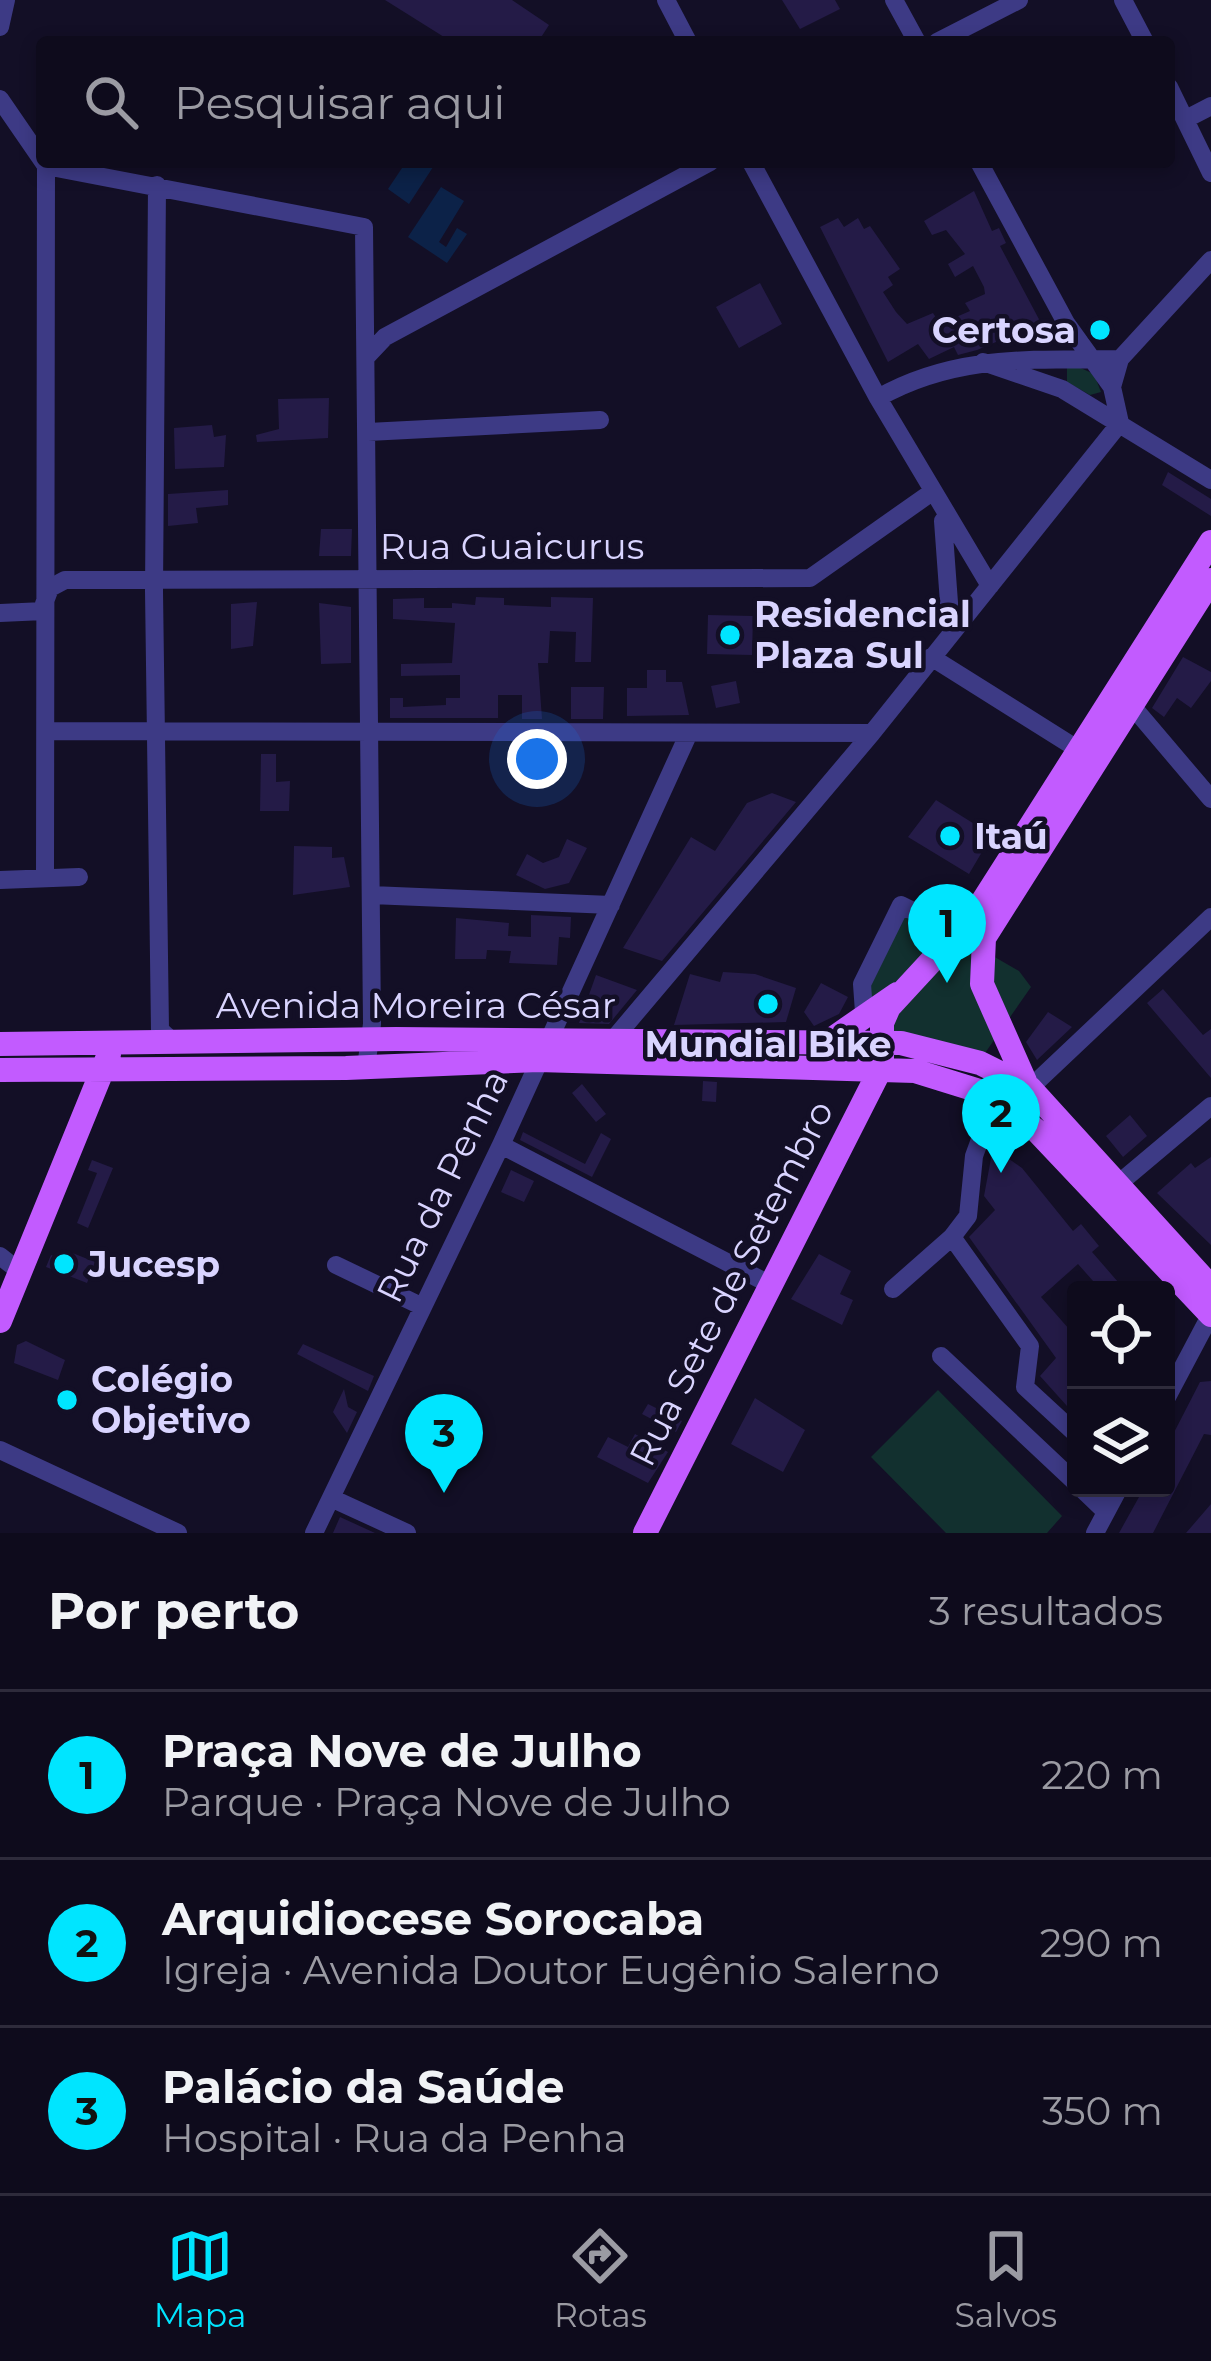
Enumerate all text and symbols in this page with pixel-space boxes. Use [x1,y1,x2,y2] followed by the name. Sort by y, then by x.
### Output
[36,36,1175,168] search box
[78,69,144,135] icon: search
[174,75,505,130] text: Pesquisar aqui
[932,308,1076,352] place label: Certosa
[1087,317,1113,343] marker: Certosa
[380,524,644,568] street label: Rua Guaicurus
[754,592,971,677] place label: Residencial Plaza Sul
[717,622,743,648] marker: Residencial Plaza Sul
[507,729,567,789] your location
[974,814,1048,858] place label: Itaú
[937,823,963,849] marker: Itaú
[908,884,986,983] pin: 1
[216,983,616,1027] street label: Avenida Moreira César
[755,991,781,1017] marker: Mundial Bike
[645,1022,891,1066] place label: Mundial Bike
[367,1063,517,1309] street label: Rua da Penha
[962,1074,1040,1173] pin: 2
[620,1093,842,1473] street label: Rua Sete de Setembro
[87,1242,220,1286] place label: Jucesp
[51,1251,77,1277] marker: Jucesp
[1067,1281,1175,1497] map controls
[1067,1281,1175,1389] button: locate
[91,1357,251,1442] place label: Colégio Objetivo
[54,1387,80,1413] marker: Colégio Objetivo
[1067,1389,1175,1497] button: layers
[405,1394,483,1493] pin: 3
[48,1580,299,1642] text: Por perto
[929,1587,1163,1635] text: 3 resultados
[162,1723,642,1778] text: Praça Nove de Julho
[79,1751,95,1799] text: 1
[1041,1751,1163,1799] text: 220 m
[162,1778,731,1826] text: Parque · Praça Nove de Julho
[162,1891,704,1946] text: Arquidiocese Sorocaba
[75,1919,99,1967] text: 2
[1040,1919,1163,1967] text: 290 m
[162,1946,940,1994] text: Igreja · Avenida Doutor Eugênio Salerno
[162,2059,564,2114] text: Palácio da Saúde
[75,2087,99,2135] text: 3
[1042,2087,1163,2135] text: 350 m
[162,2114,627,2162] text: Hospital · Rua da Penha
[154,2223,246,2335] tab: Mapa
[554,2223,647,2335] tab: Rotas
[954,2223,1057,2335] tab: Salvos

